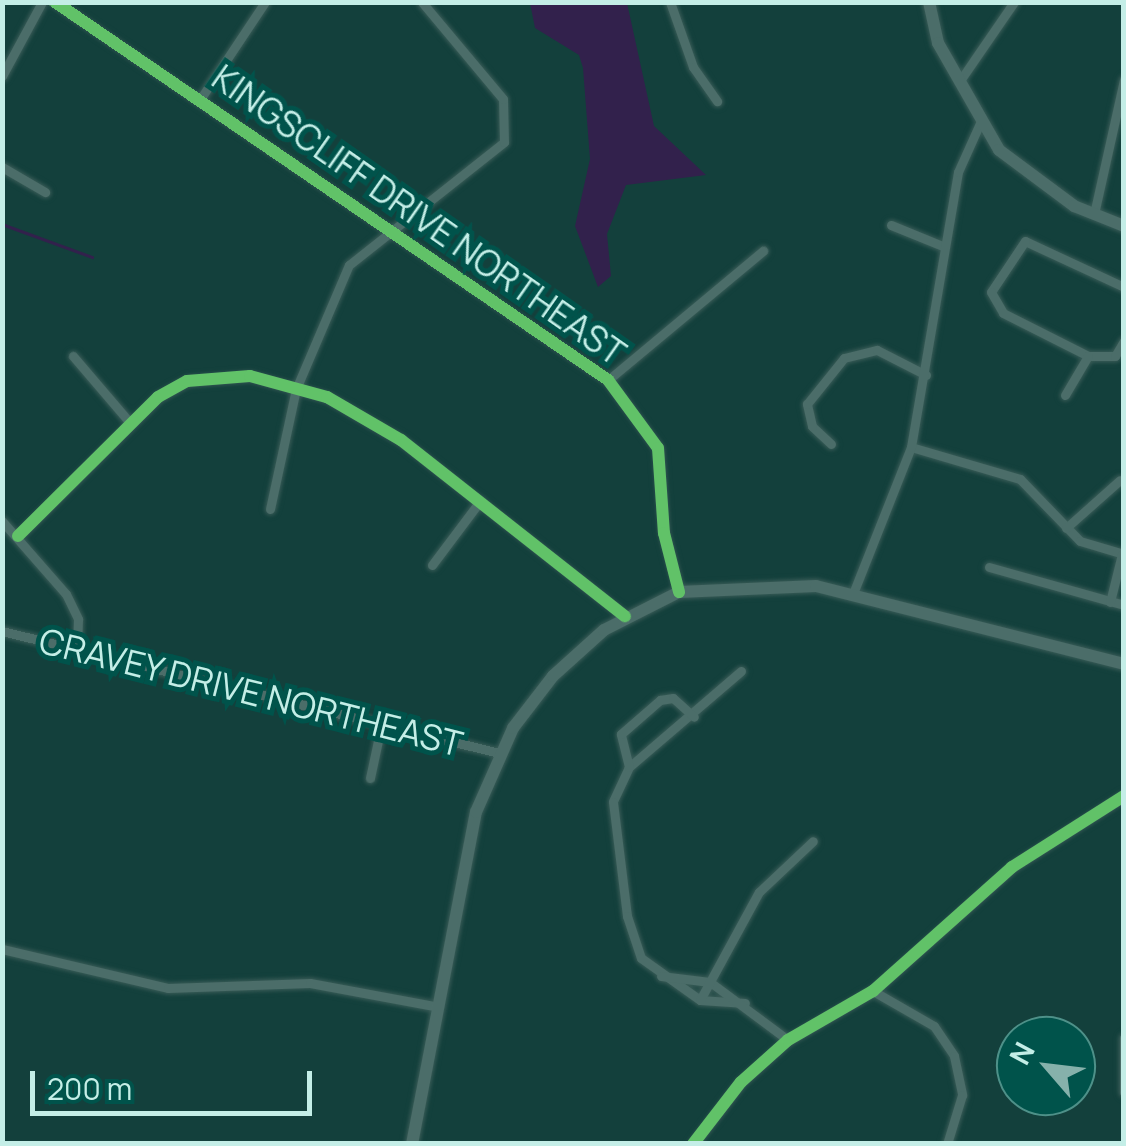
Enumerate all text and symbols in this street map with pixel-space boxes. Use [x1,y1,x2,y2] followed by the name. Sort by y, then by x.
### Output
[204,56,634,374] street label: KINGSCLIFF DRIVE NORTHEAST
[34,619,468,765] street label: CRAVEY DRIVE NORTHEAST
[996,1016,1096,1116] north arrow
[1000,1035,1043,1071] text: N
[35,1051,318,1113] scale bar
[47,1068,132,1109] text: 200 m

